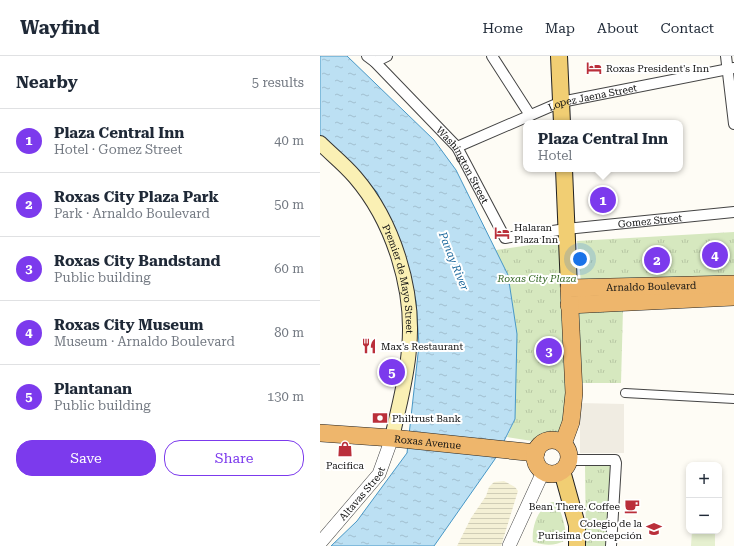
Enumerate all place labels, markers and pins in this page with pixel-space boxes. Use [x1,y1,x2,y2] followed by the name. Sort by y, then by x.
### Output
[585,59,603,77] hotel icon: Roxas President's Inn
[606,63,710,74] place label: Roxas President's Inn
[590,185,616,215] pin: 1
[514,222,559,245] place label: Halaran Plaza Inn
[493,224,511,242] hotel icon: Halaran Plaza Inn
[702,240,728,270] pin: 4
[644,245,670,275] pin: 2
[536,336,562,366] pin: 3
[360,337,378,355] restaurant icon: Max's Restaurant
[381,341,464,352] place label: Max's Restaurant
[379,357,405,387] pin: 5
[371,409,389,427] bank icon: Philtrust Bank
[392,413,462,424] place label: Philtrust Bank
[336,440,354,458] shop icon: Pacifica
[326,460,365,471] place label: Pacifica
[623,497,641,515] cafe icon: Bean There. Coffee
[529,501,621,512] place label: Bean There. Coffee
[538,518,643,541] place label: Colegio de la Purisima Concepción
[645,520,663,538] school or university icon: Colegio de la Purisima Concepción

